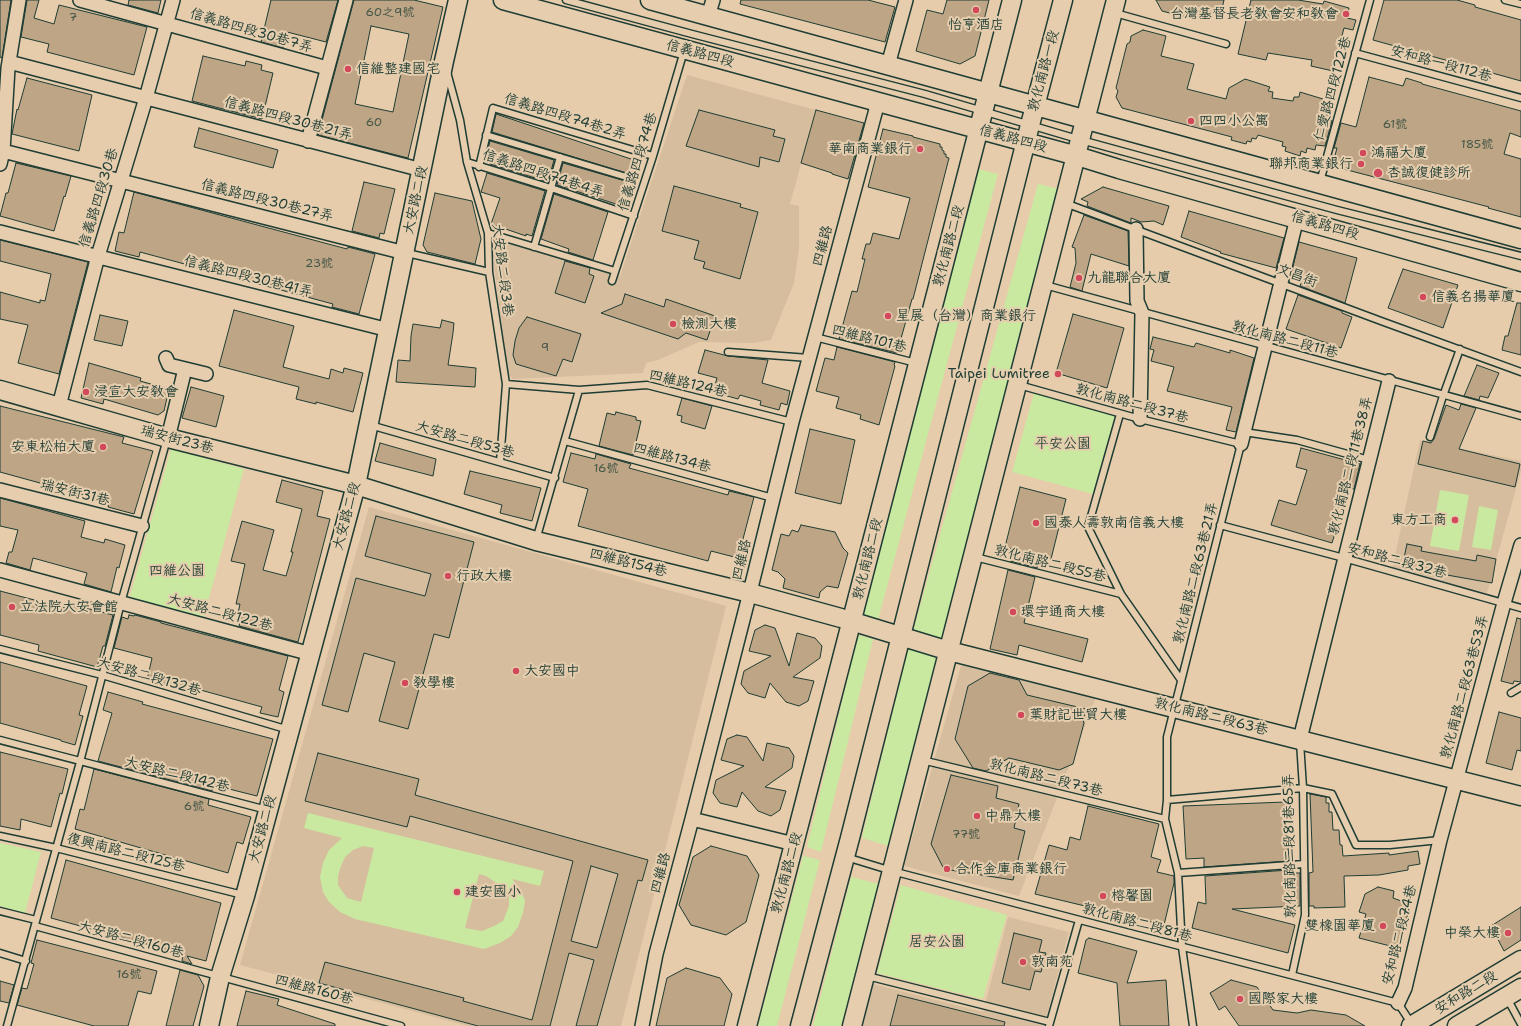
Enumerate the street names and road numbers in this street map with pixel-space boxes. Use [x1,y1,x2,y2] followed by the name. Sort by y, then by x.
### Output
[188,5,314,57] street label: 信義路四段30巷7弄
[1025,28,1063,114] street label: 敦化南路一段
[1311,35,1355,143] street label: 仁愛路四段122巷
[664,37,736,71] street label: 信義路四段
[1388,42,1494,86] street label: 安和路一段112巷
[502,90,628,144] street label: 信義路四段74巷2弄
[222,94,354,144] street label: 信義路四段30巷21弄
[615,110,661,214] street label: 信義路四段74巷
[977,122,1049,156] street label: 信義路四段
[76,146,122,250] street label: 信義路四段30巷
[480,146,606,202] street label: 信義路四段74巷4弄
[401,164,431,236] street label: 大安路二段
[199,176,335,226] street label: 信義路四段30巷27弄
[930,203,968,289] street label: 敦化南路二段
[1289,208,1361,244] street label: 信義路四段
[488,222,516,318] street label: 大安路二段3巷
[809,224,837,268] street label: 四維路
[182,253,314,301] street label: 信義路四段30巷41弄
[1274,261,1320,291] street label: 文昌街
[1230,318,1340,362] street label: 敦化南路二段11巷
[830,322,908,356] street label: 四維路101巷
[647,367,729,401] street label: 四維路124巷
[1074,381,1190,427] street label: 敦化南路二段37巷
[1326,395,1376,537] street label: 敦化南路二段11巷38弄
[414,418,516,462] street label: 大安路二段53巷
[139,422,215,458] street label: 瑞安街23巷
[631,440,713,476] street label: 四維路134巷
[39,476,111,510] street label: 瑞安街31巷
[330,480,364,552] street label: 大安路二段
[1170,500,1222,646] street label: 敦化南路二段63巷21弄
[850,516,886,602] street label: 敦化南路二段
[729,538,755,582] street label: 四維路
[1345,540,1449,582] street label: 安和路二段32巷
[992,542,1108,586] street label: 敦化南路二段55巷
[587,545,669,581] street label: 四維路154巷
[166,591,274,635] street label: 大安路二段122巷
[1438,613,1492,761] street label: 敦化南路二段63巷53弄
[95,654,203,700] street label: 大安路二段132巷
[1152,695,1270,739] street label: 敦化南路二段63巷
[123,754,231,796] street label: 大安路二段142巷
[987,756,1105,800] street label: 敦化南路二段73巷
[1280,773,1300,919] street label: 敦化南路二段81巷65弄
[246,793,280,865] street label: 大安路二段
[65,830,187,876] street label: 復興南路二段125巷
[768,830,806,916] street label: 敦化南路二段
[647,851,675,895] street label: 四維路
[1379,883,1421,987] street label: 安和路二段74巷
[1080,900,1194,946] street label: 敦化南路二段81巷
[76,918,186,962] street label: 大安路二段160巷
[1432,968,1500,1018] street label: 安和路二段
[273,971,355,1009] street label: 四維路160巷

